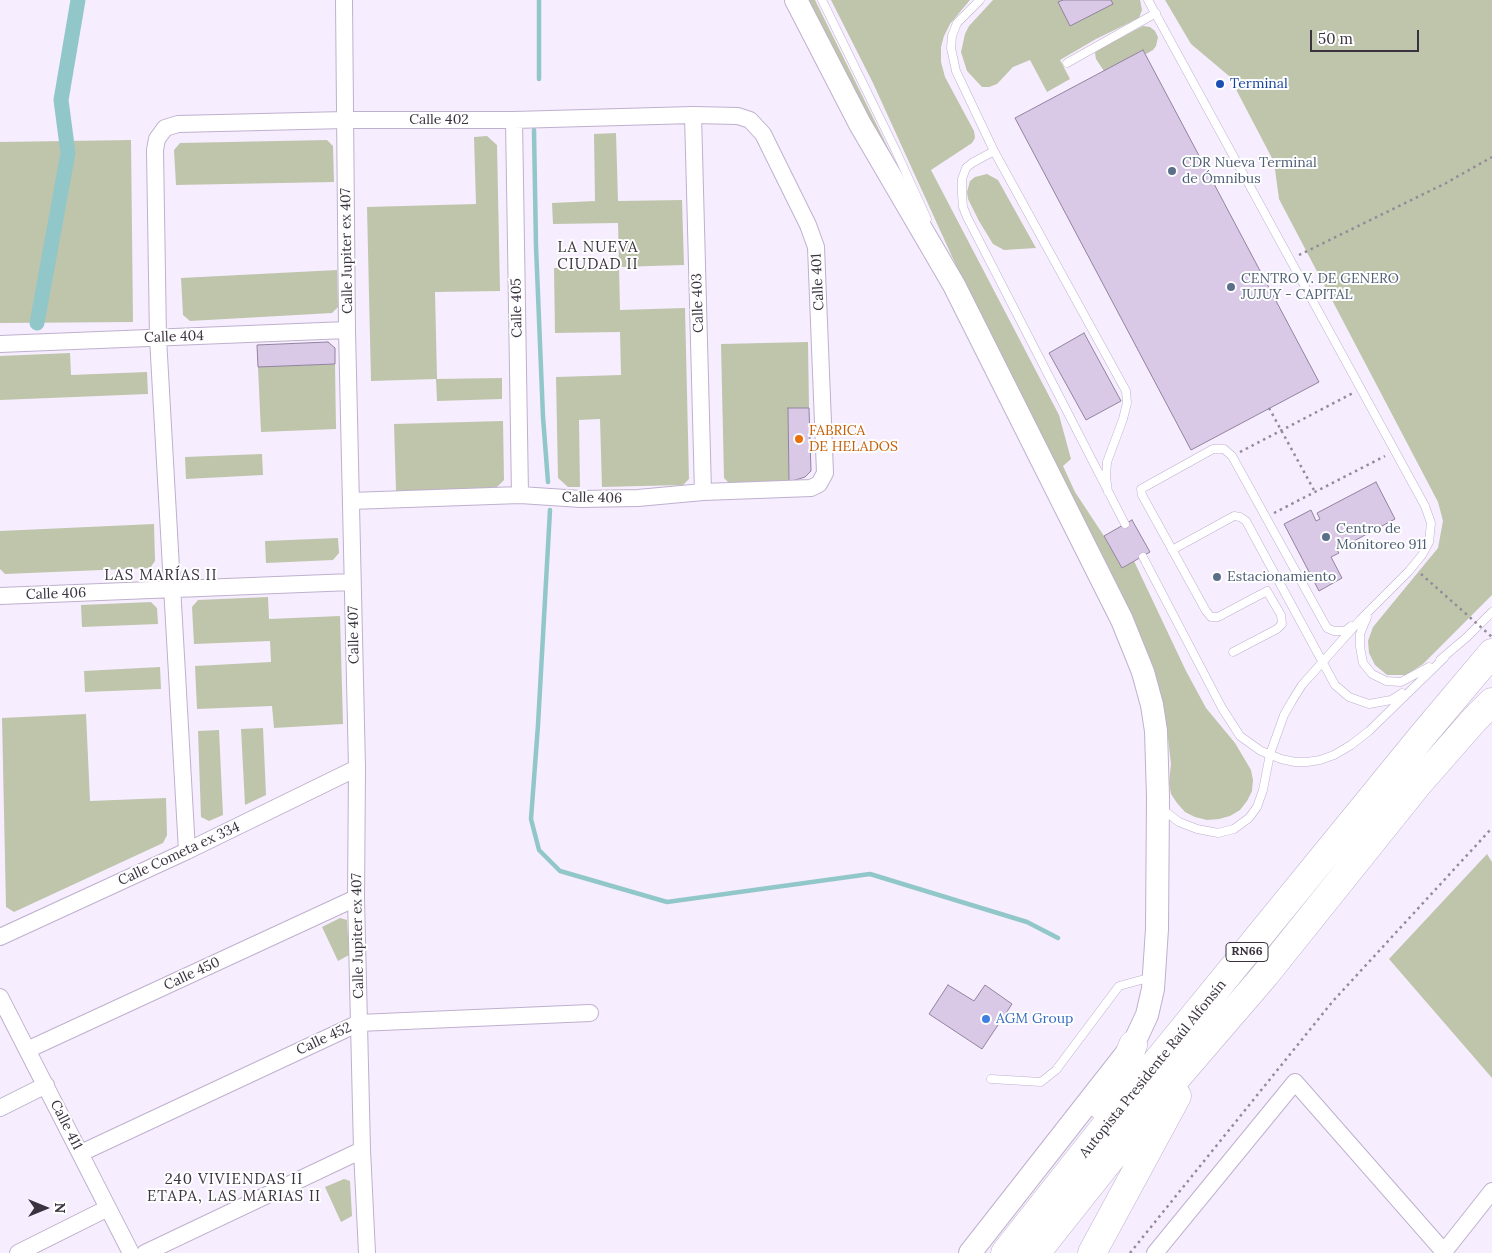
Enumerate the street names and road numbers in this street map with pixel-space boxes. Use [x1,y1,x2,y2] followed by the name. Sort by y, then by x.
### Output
[409,112,469,128] street label: Calle 402
[338,188,356,314] street label: Calle Jupiter ex 407
[808,253,828,311] street label: Calle 401
[689,273,707,333] street label: Calle 403
[508,278,526,338] street label: Calle 405
[144,328,204,346] street label: Calle 404
[562,489,622,507] street label: Calle 406
[26,585,86,603] street label: Calle 406
[345,606,363,664] street label: Calle 407
[116,818,242,890] street label: Calle Cometa ex 334
[349,873,367,999] street label: Calle Jupiter ex 407
[1226,942,1268,962] road number: RN66
[161,954,223,994] street label: Calle 450
[1076,977,1230,1161] street label: Autopista Presidente Raúl Alfonsín
[294,1019,354,1059] street label: Calle 452
[46,1097,86,1153] street label: Calle 411

